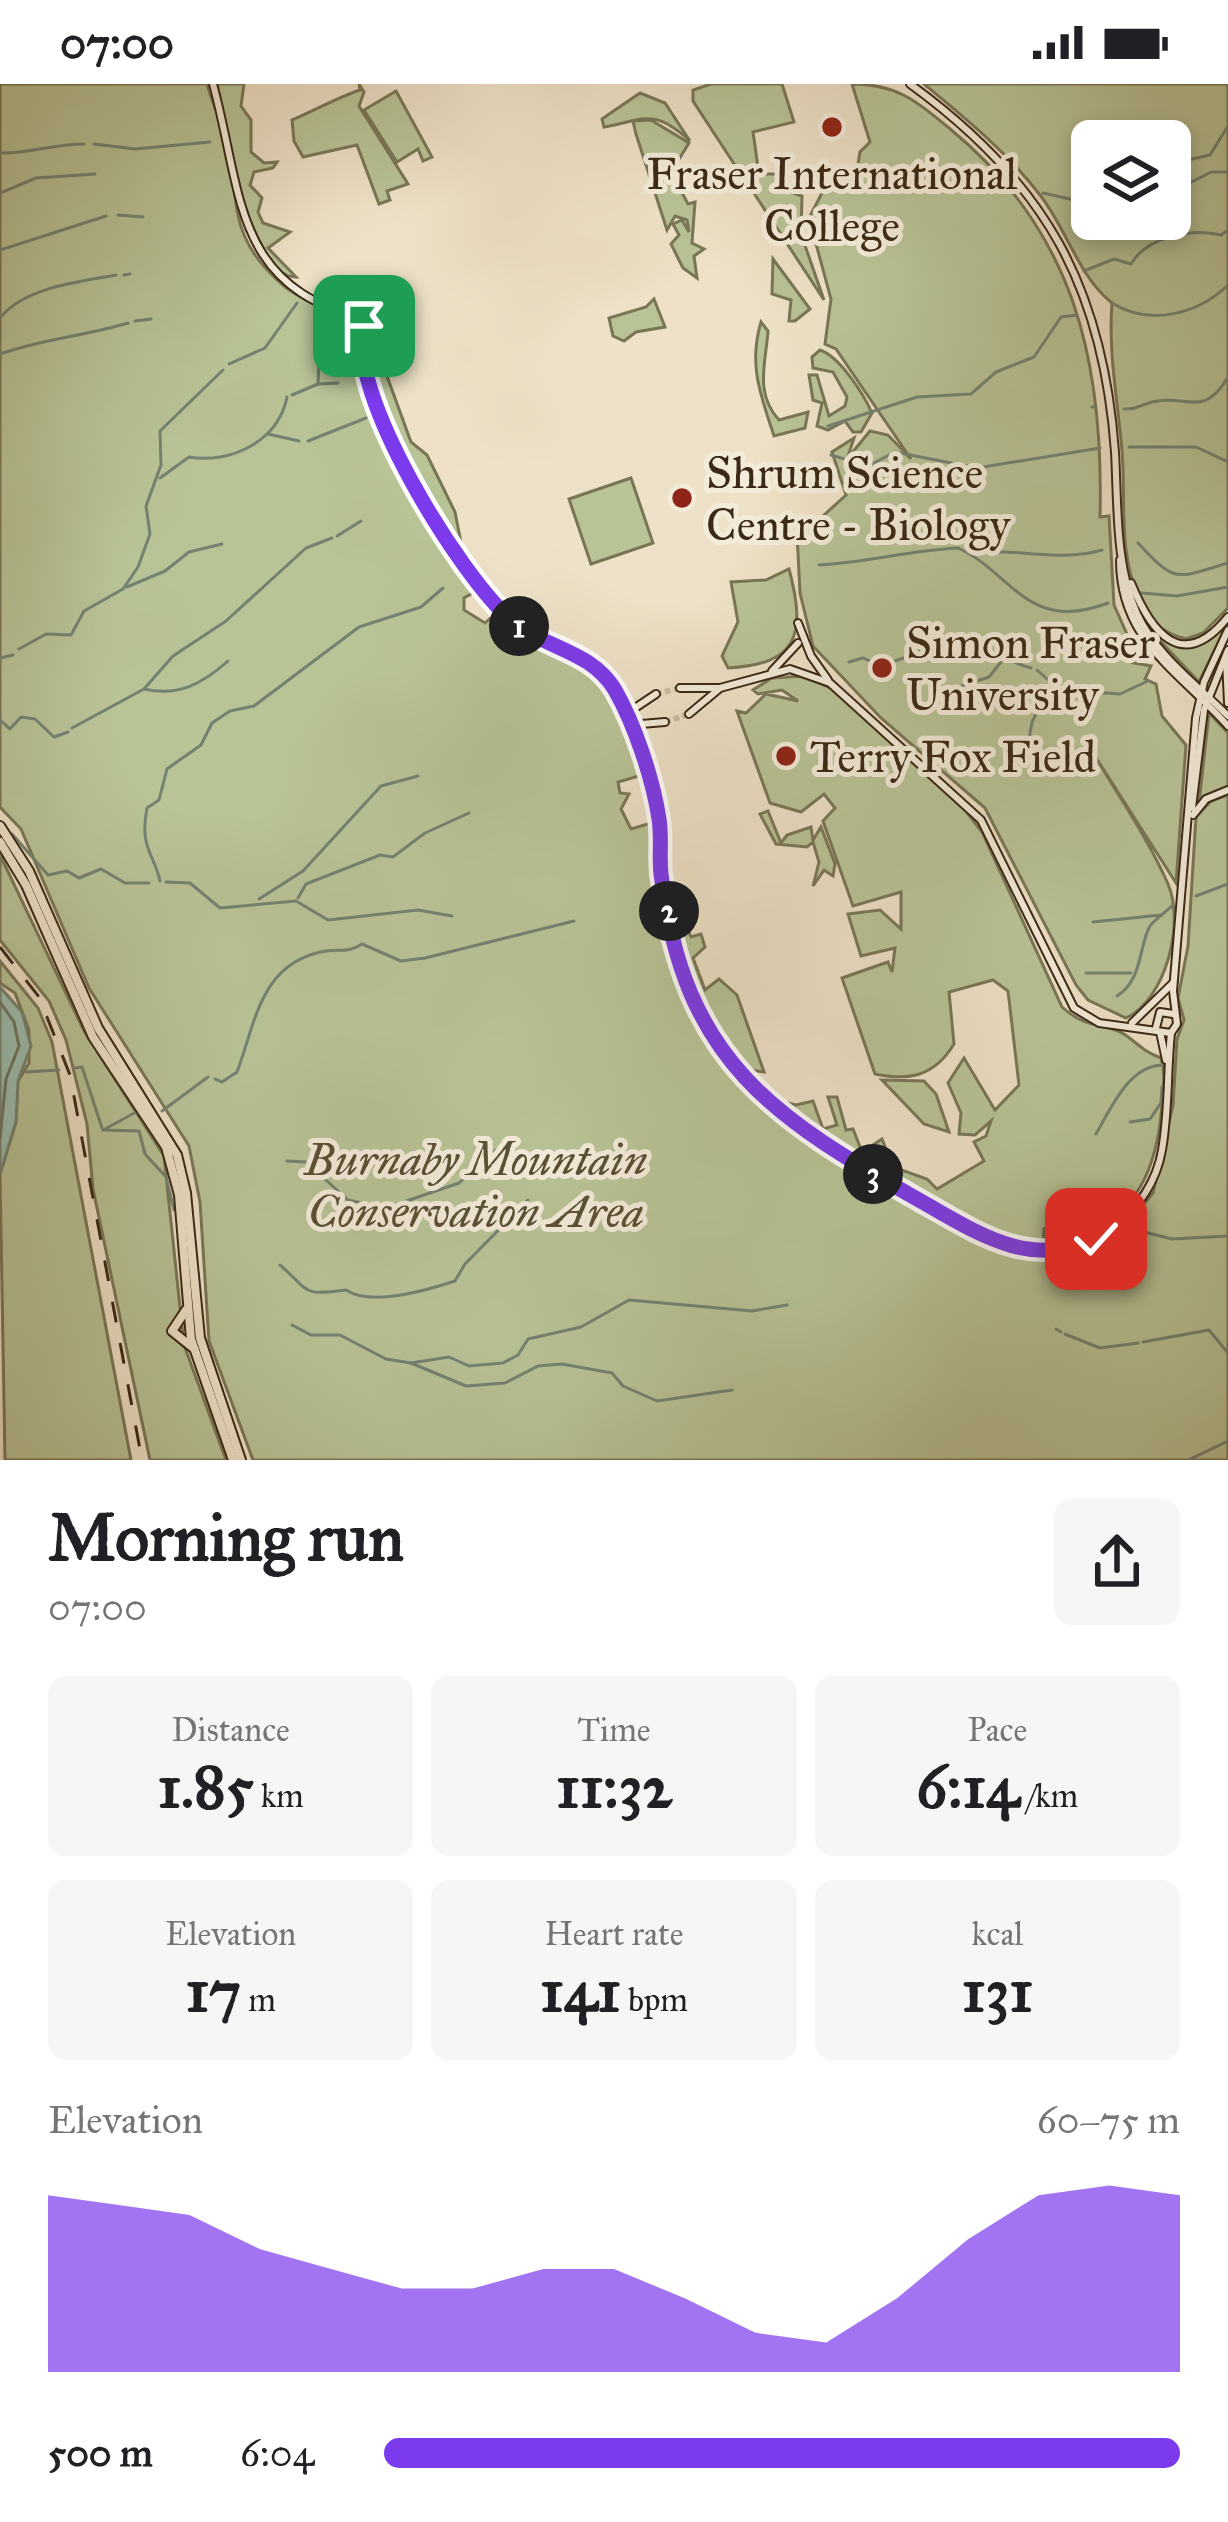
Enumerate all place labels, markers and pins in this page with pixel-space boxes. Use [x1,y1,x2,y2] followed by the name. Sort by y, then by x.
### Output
[819,114,845,140] marker: Fraser International College
[647,146,1018,253] place label: Fraser International College
[313,275,415,377] pin
[706,445,1011,552] place label: Shrum Science Centre - Biology
[669,485,695,511] marker: Shrum Science Centre - Biology
[489,596,549,656] pin: 1
[906,615,1155,722] place label: Simon Fraser University
[869,655,895,681] marker: Simon Fraser University
[810,729,1097,784] place label: Terry Fox Field
[773,743,799,769] marker: Terry Fox Field
[639,881,699,941] pin: 2
[843,1144,903,1204] pin: 3
[1045,1188,1147,1290] pin

